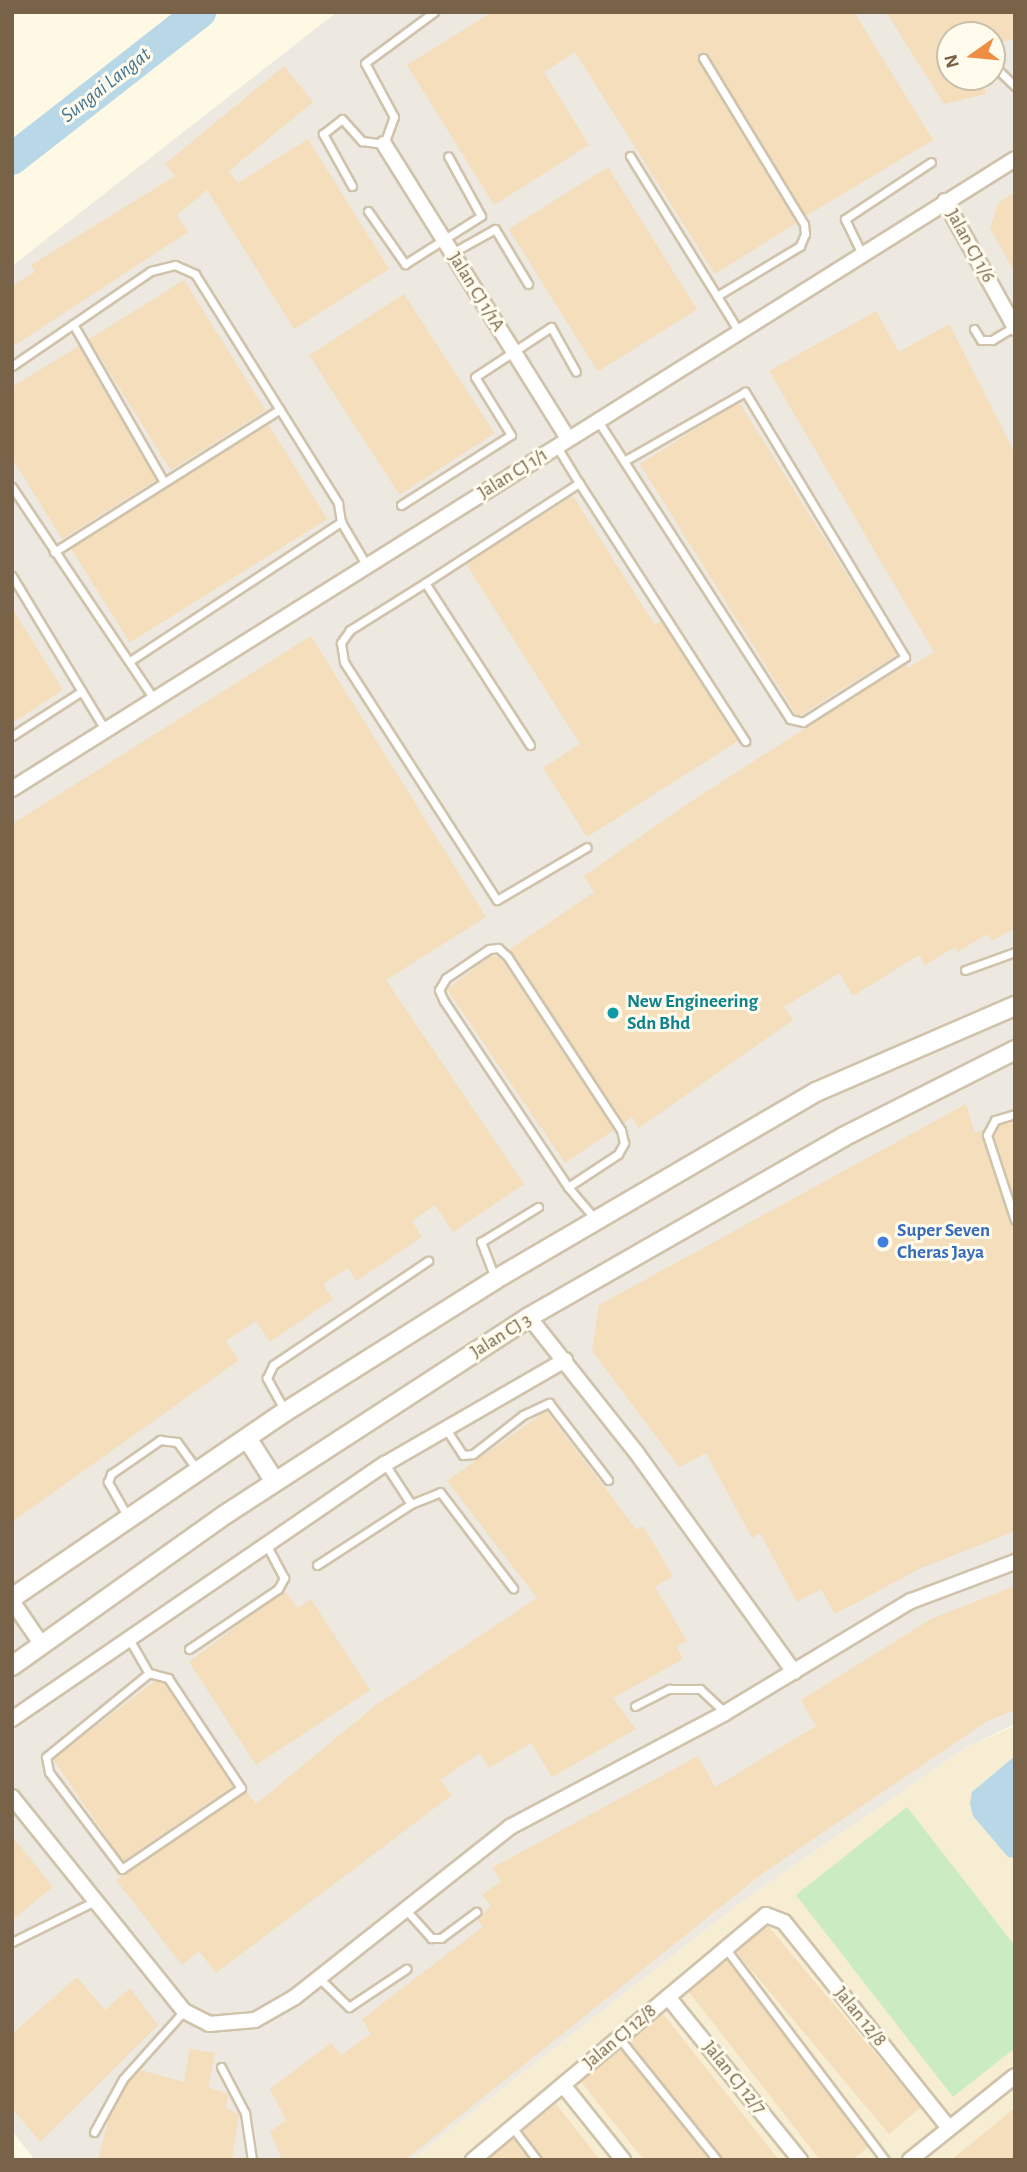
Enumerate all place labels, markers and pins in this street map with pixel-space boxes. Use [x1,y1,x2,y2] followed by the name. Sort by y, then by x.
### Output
[627,991,758,1035] place label: New Engineering Sdn Bhd
[605,1005,621,1021] marker: New Engineering Sdn Bhd
[897,1220,990,1264] place label: Super Seven Cheras Jaya
[875,1234,891,1250] marker: Super Seven Cheras Jaya

